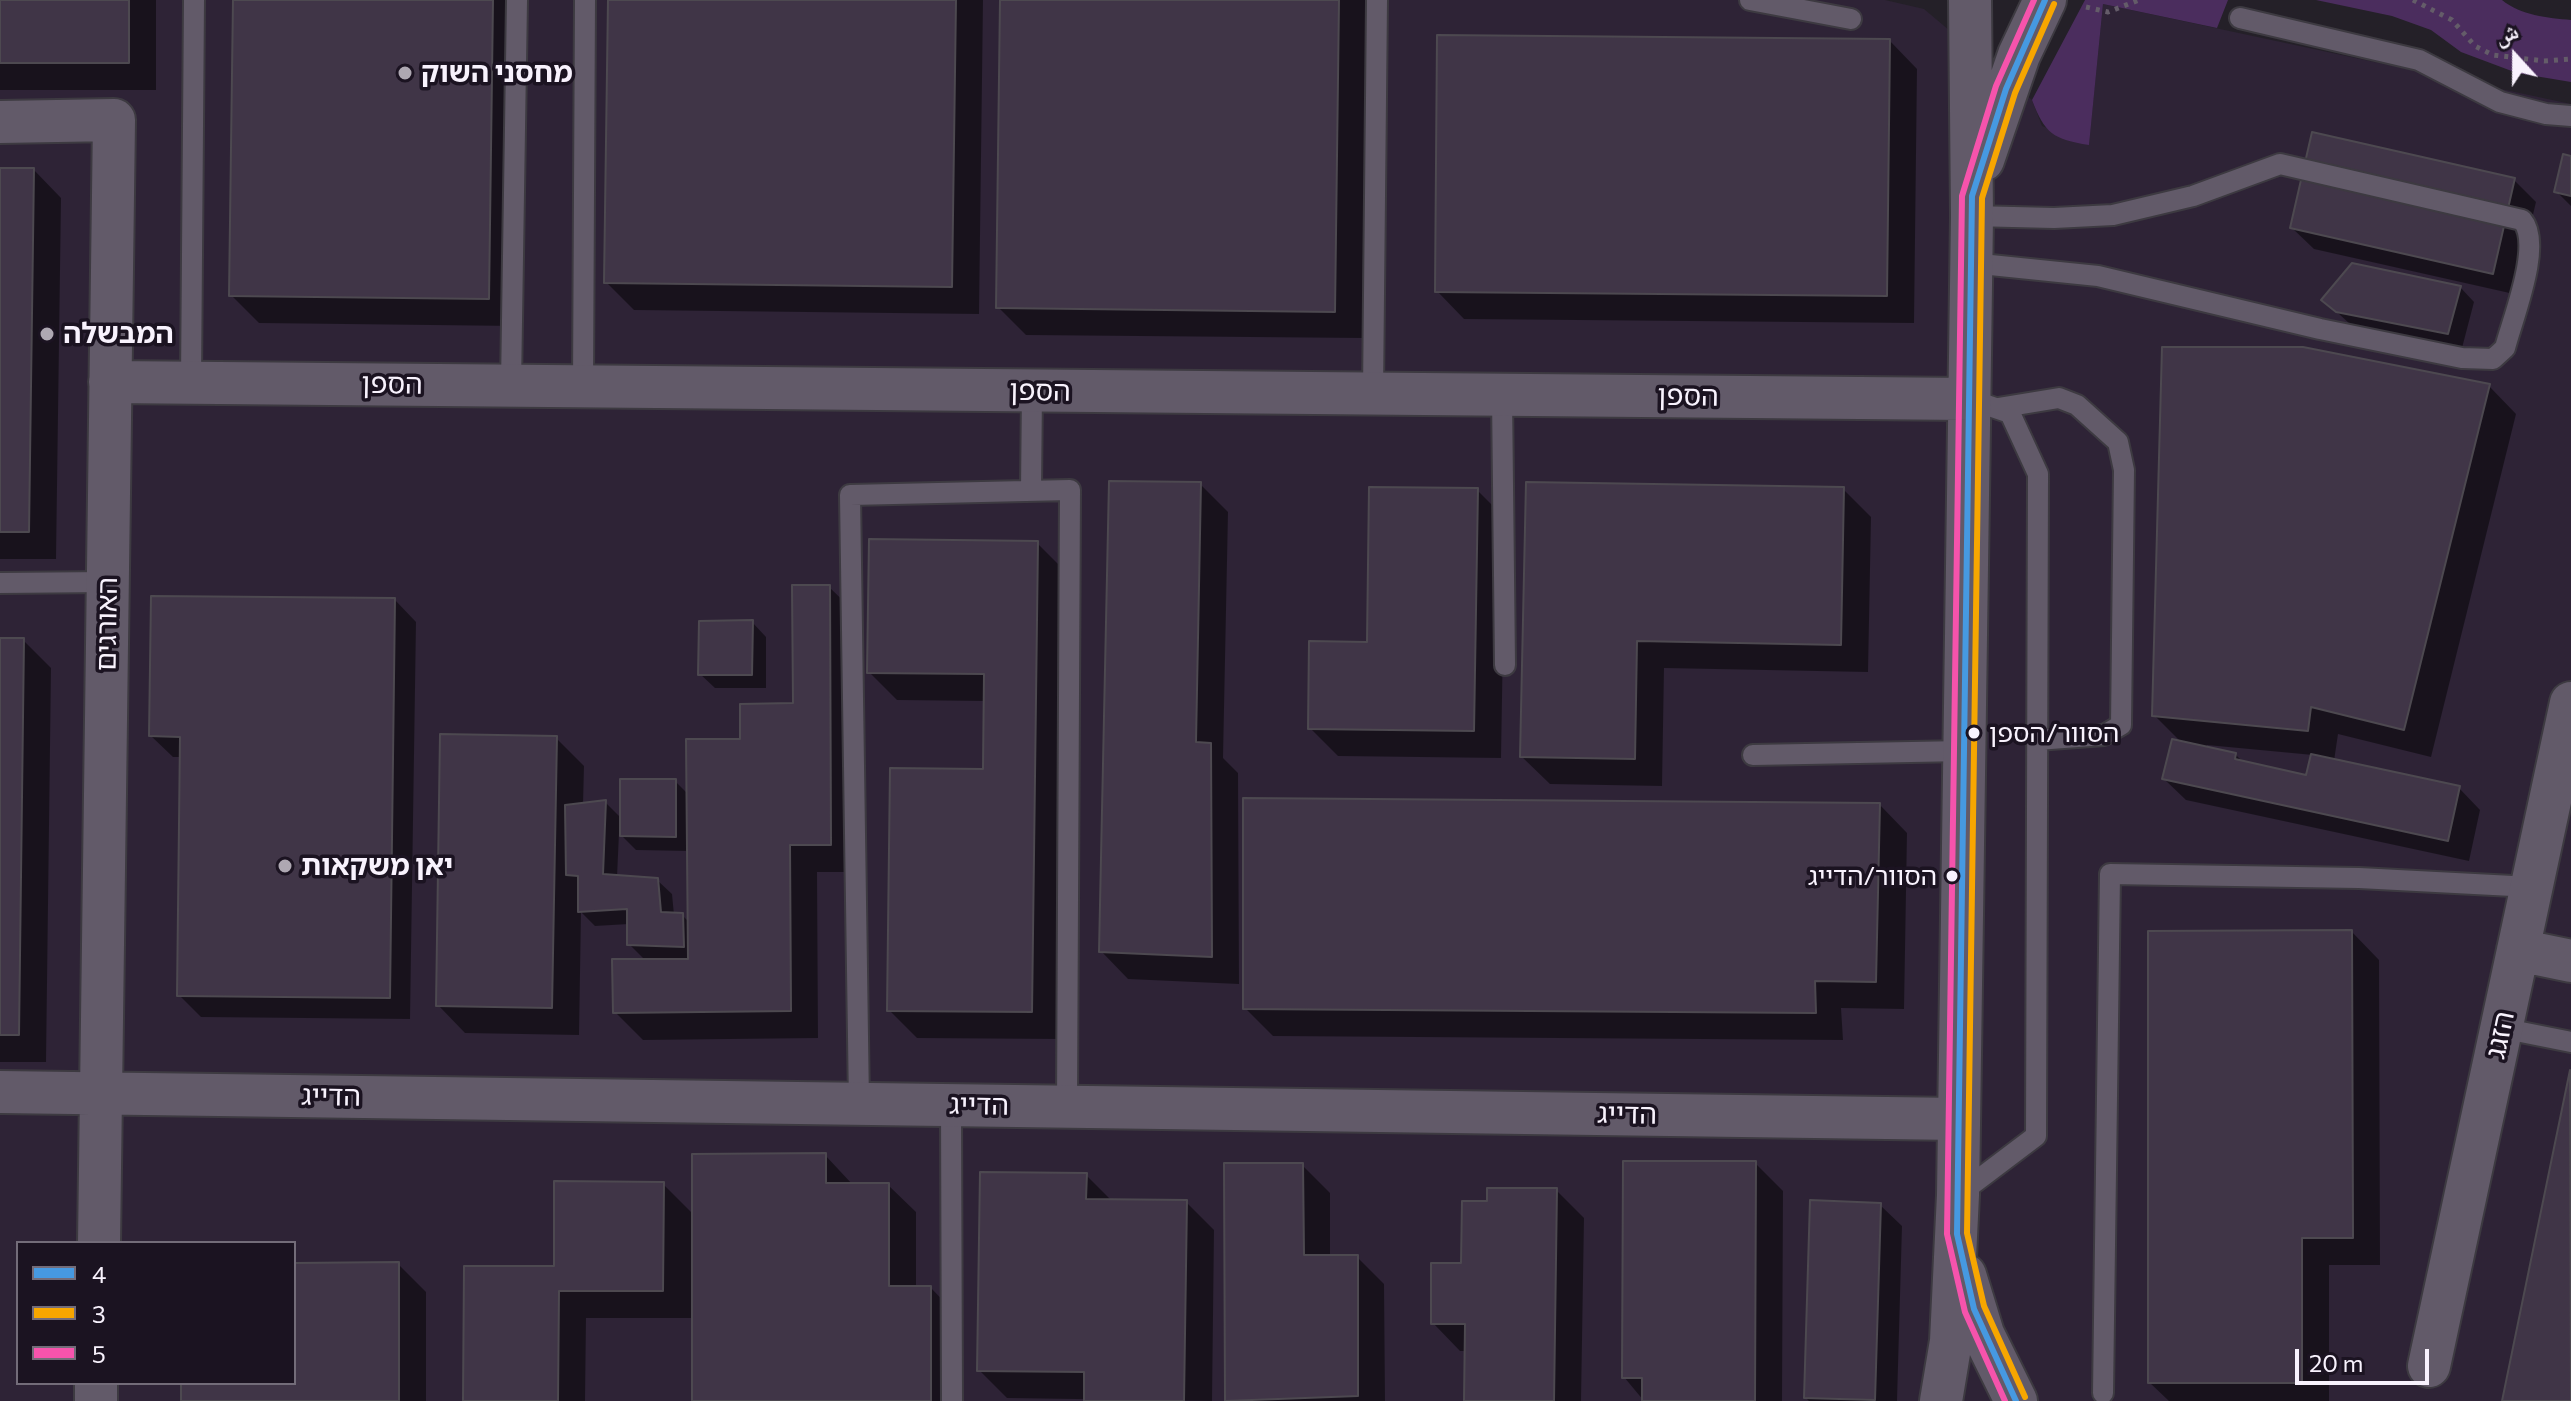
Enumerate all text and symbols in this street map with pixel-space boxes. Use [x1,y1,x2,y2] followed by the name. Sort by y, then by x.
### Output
[2475,16,2555,96] north arrow
[2490,16,2522,50] text: ش
[421,56,573,90] place label: מחסני השוק
[396,64,414,82] marker: מחסני השוק
[63,317,174,351] place label: המבשלה
[38,325,56,343] marker: המבשלה
[361,367,423,401] street label: הספן
[1009,374,1071,408] street label: הספן
[1657,379,1719,413] street label: הספן
[89,577,125,671] street label: האורגים
[1989,717,2119,749] place label: הסוור/הספן
[1966,725,1982,741] marker: הסוור/הספן
[301,849,453,883] place label: יאן משקאות
[276,857,294,875] marker: יאן משקאות
[1808,860,1937,892] place label: הסוור/הדייג
[1944,868,1960,884] marker: הסוור/הדייג
[2479,1008,2521,1062] street label: הזגג
[301,1079,361,1113] street label: הדייג
[949,1088,1009,1122] street label: הדייג
[1597,1097,1657,1131] street label: הדייג
[16,1241,296,1385] legend
[92,1259,106,1288] text: 4
[92,1299,106,1328] text: 3
[2299,1333,2433,1383] scale bar
[92,1339,106,1368] text: 5
[2309,1348,2363,1377] text: 20 m

